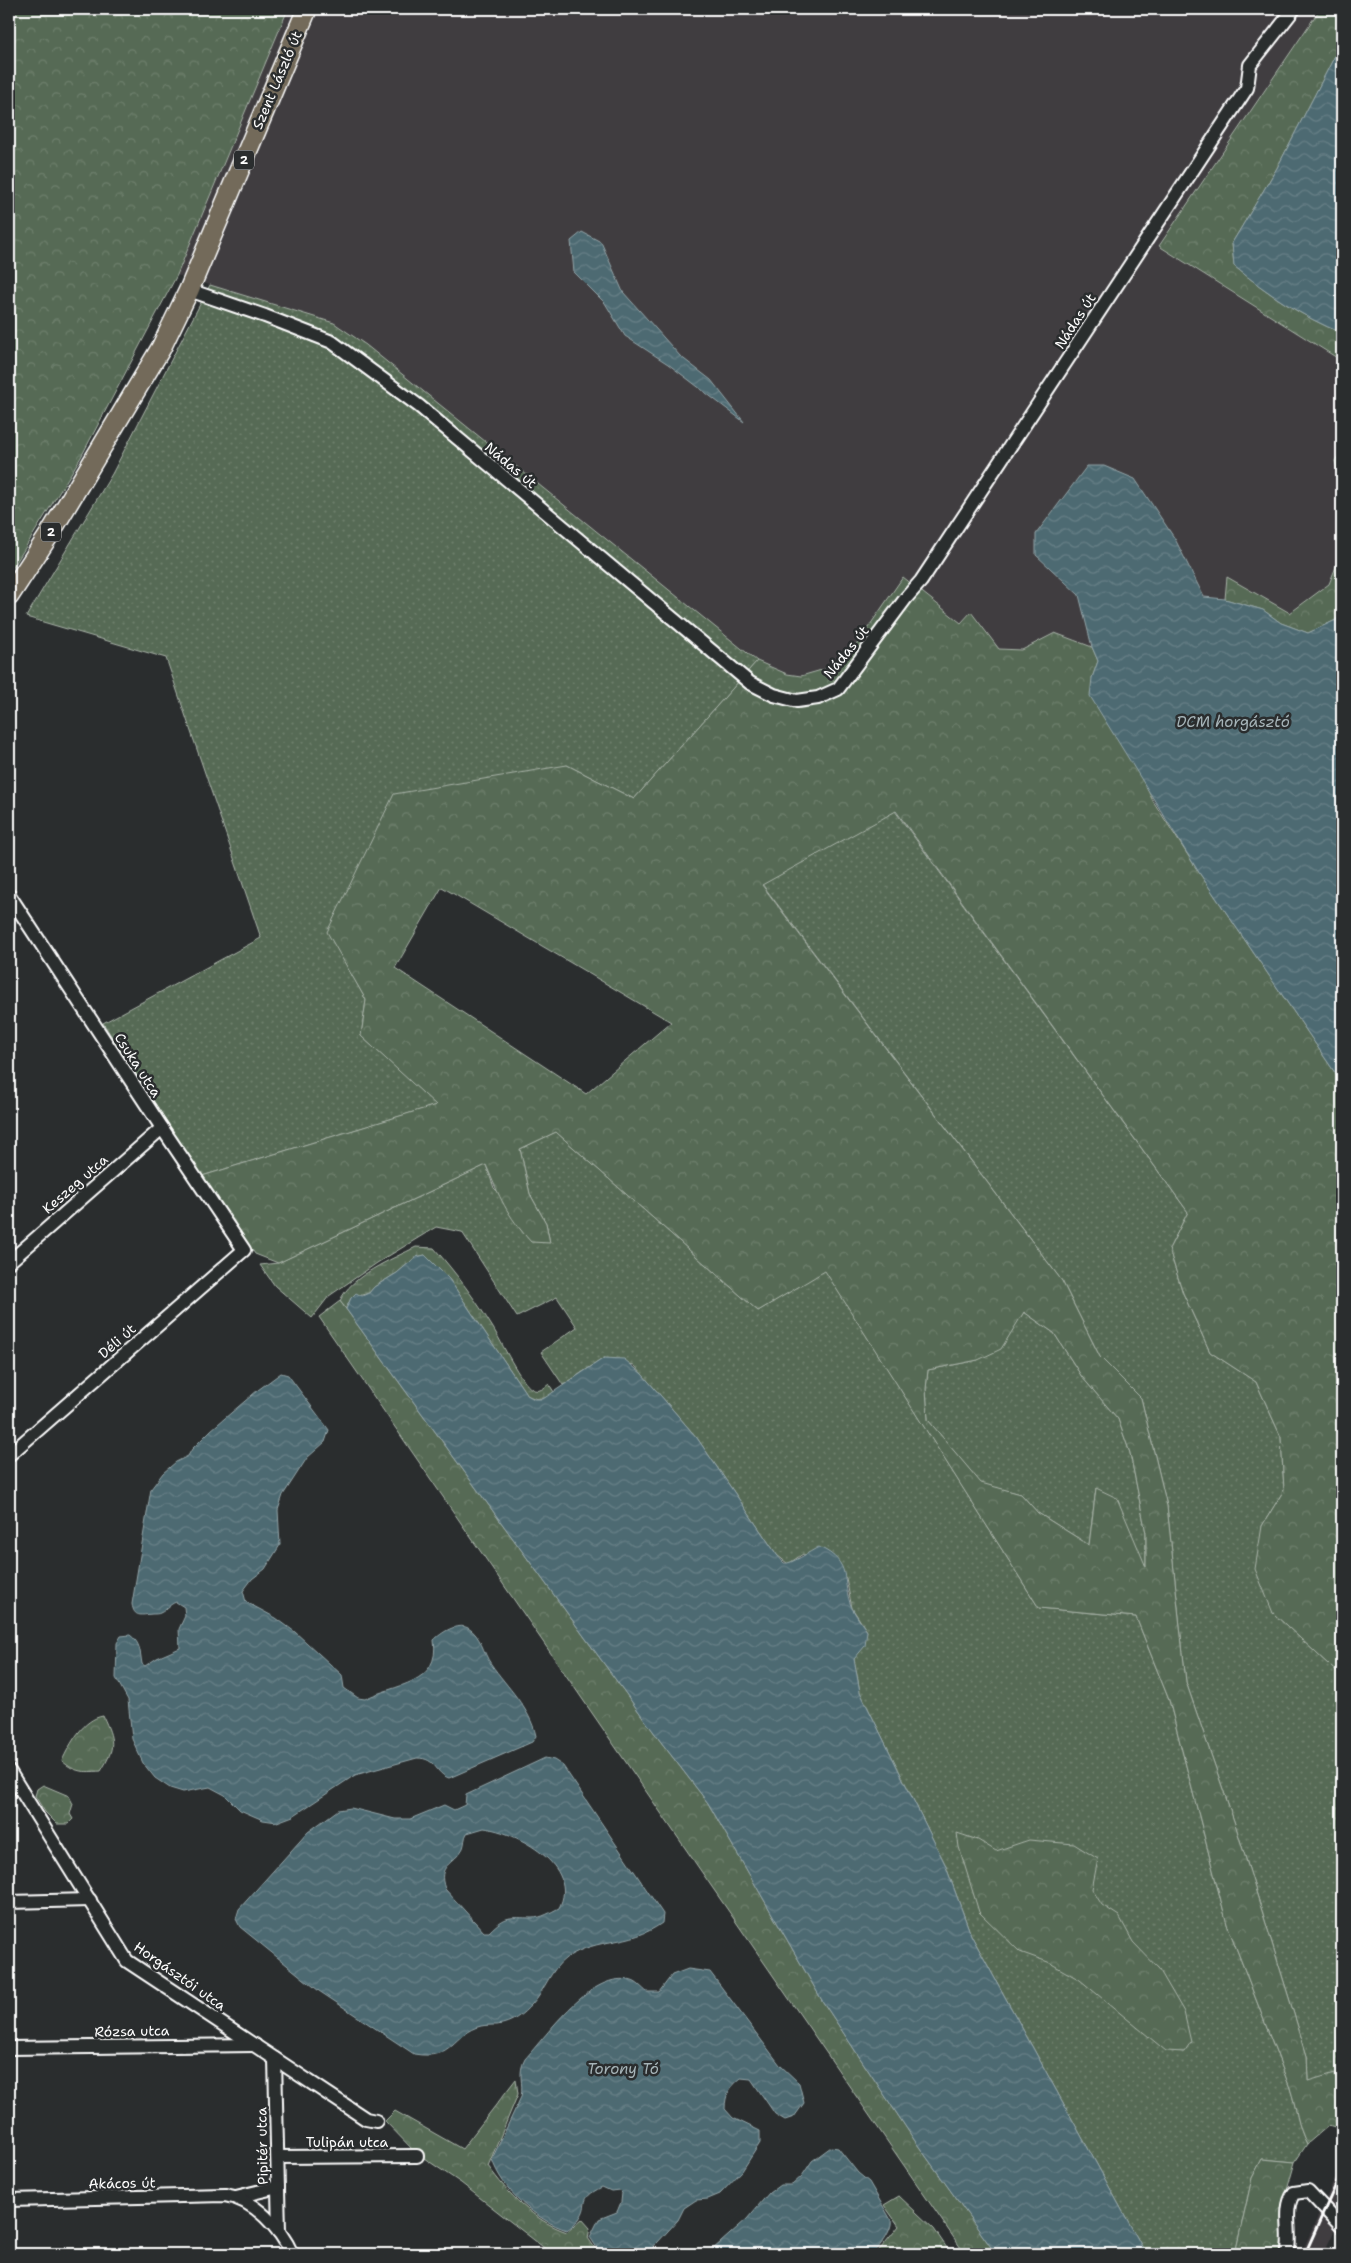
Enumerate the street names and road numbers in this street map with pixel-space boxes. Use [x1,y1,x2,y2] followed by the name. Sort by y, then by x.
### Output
[248,28,306,132] street label: Szent László út
[234,150,254,170] road number: 2
[1050,290,1100,352] street label: Nádas út
[481,438,541,492] street label: Nádas út
[41,522,61,542] road number: 2
[819,622,873,682] street label: Nádas út
[111,1029,166,1101] street label: Csuka utca
[38,1150,112,1217] street label: Keszeg utca
[95,1320,139,1362] street label: Déli út
[130,1938,230,2015] street label: Horgásztói utca
[94,2021,170,2041] street label: Rózsa utca
[252,2107,272,2185] street label: Pipitér utca
[306,2133,389,2151] street label: Tulipán utca
[88,2173,156,2193] street label: Akácos út

